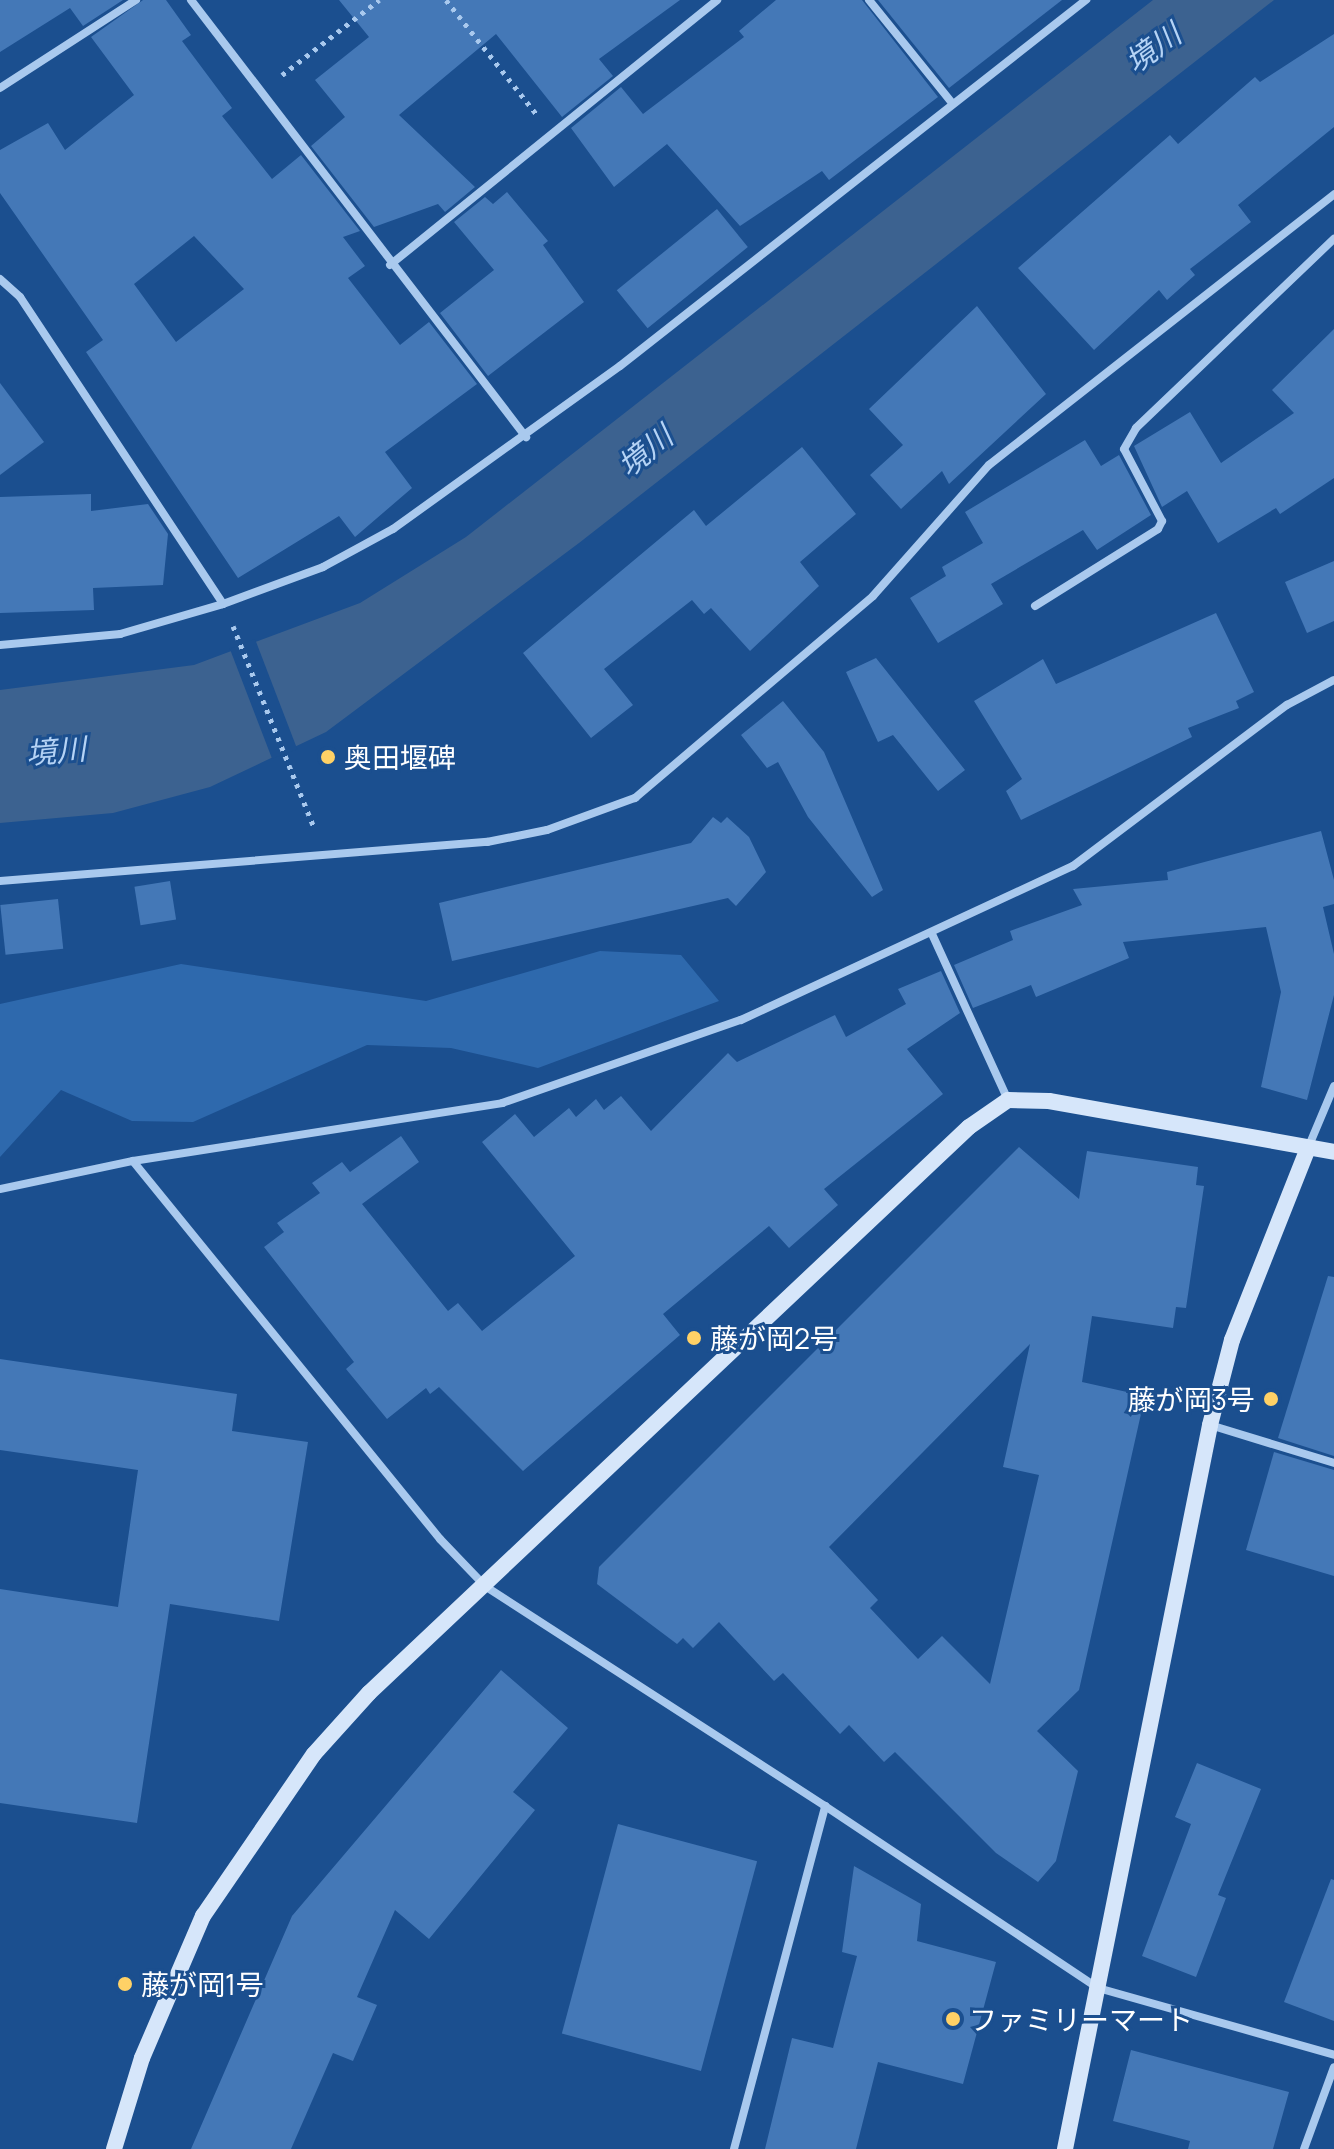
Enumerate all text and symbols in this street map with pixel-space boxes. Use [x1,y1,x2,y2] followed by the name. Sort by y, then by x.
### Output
[1118,16,1188,80] water label: 境川
[610,418,680,484] water label: 境川
[25,730,87,772] water label: 境川
[344,740,456,774] place label: 奥田堰碑
[319,748,337,766] marker: 奥田堰碑
[710,1321,838,1355] place label: 藤が岡2号
[685,1329,703,1347] marker: 藤が岡2号
[1128,1382,1255,1416] place label: 藤が岡3号
[1262,1390,1280,1408] marker: 藤が岡3号
[141,1967,264,2001] place label: 藤が岡1号
[116,1975,134,1993] marker: 藤が岡1号
[969,2002,1193,2036] place label: ファミリーマート
[944,2010,962,2028] marker: ファミリーマート

